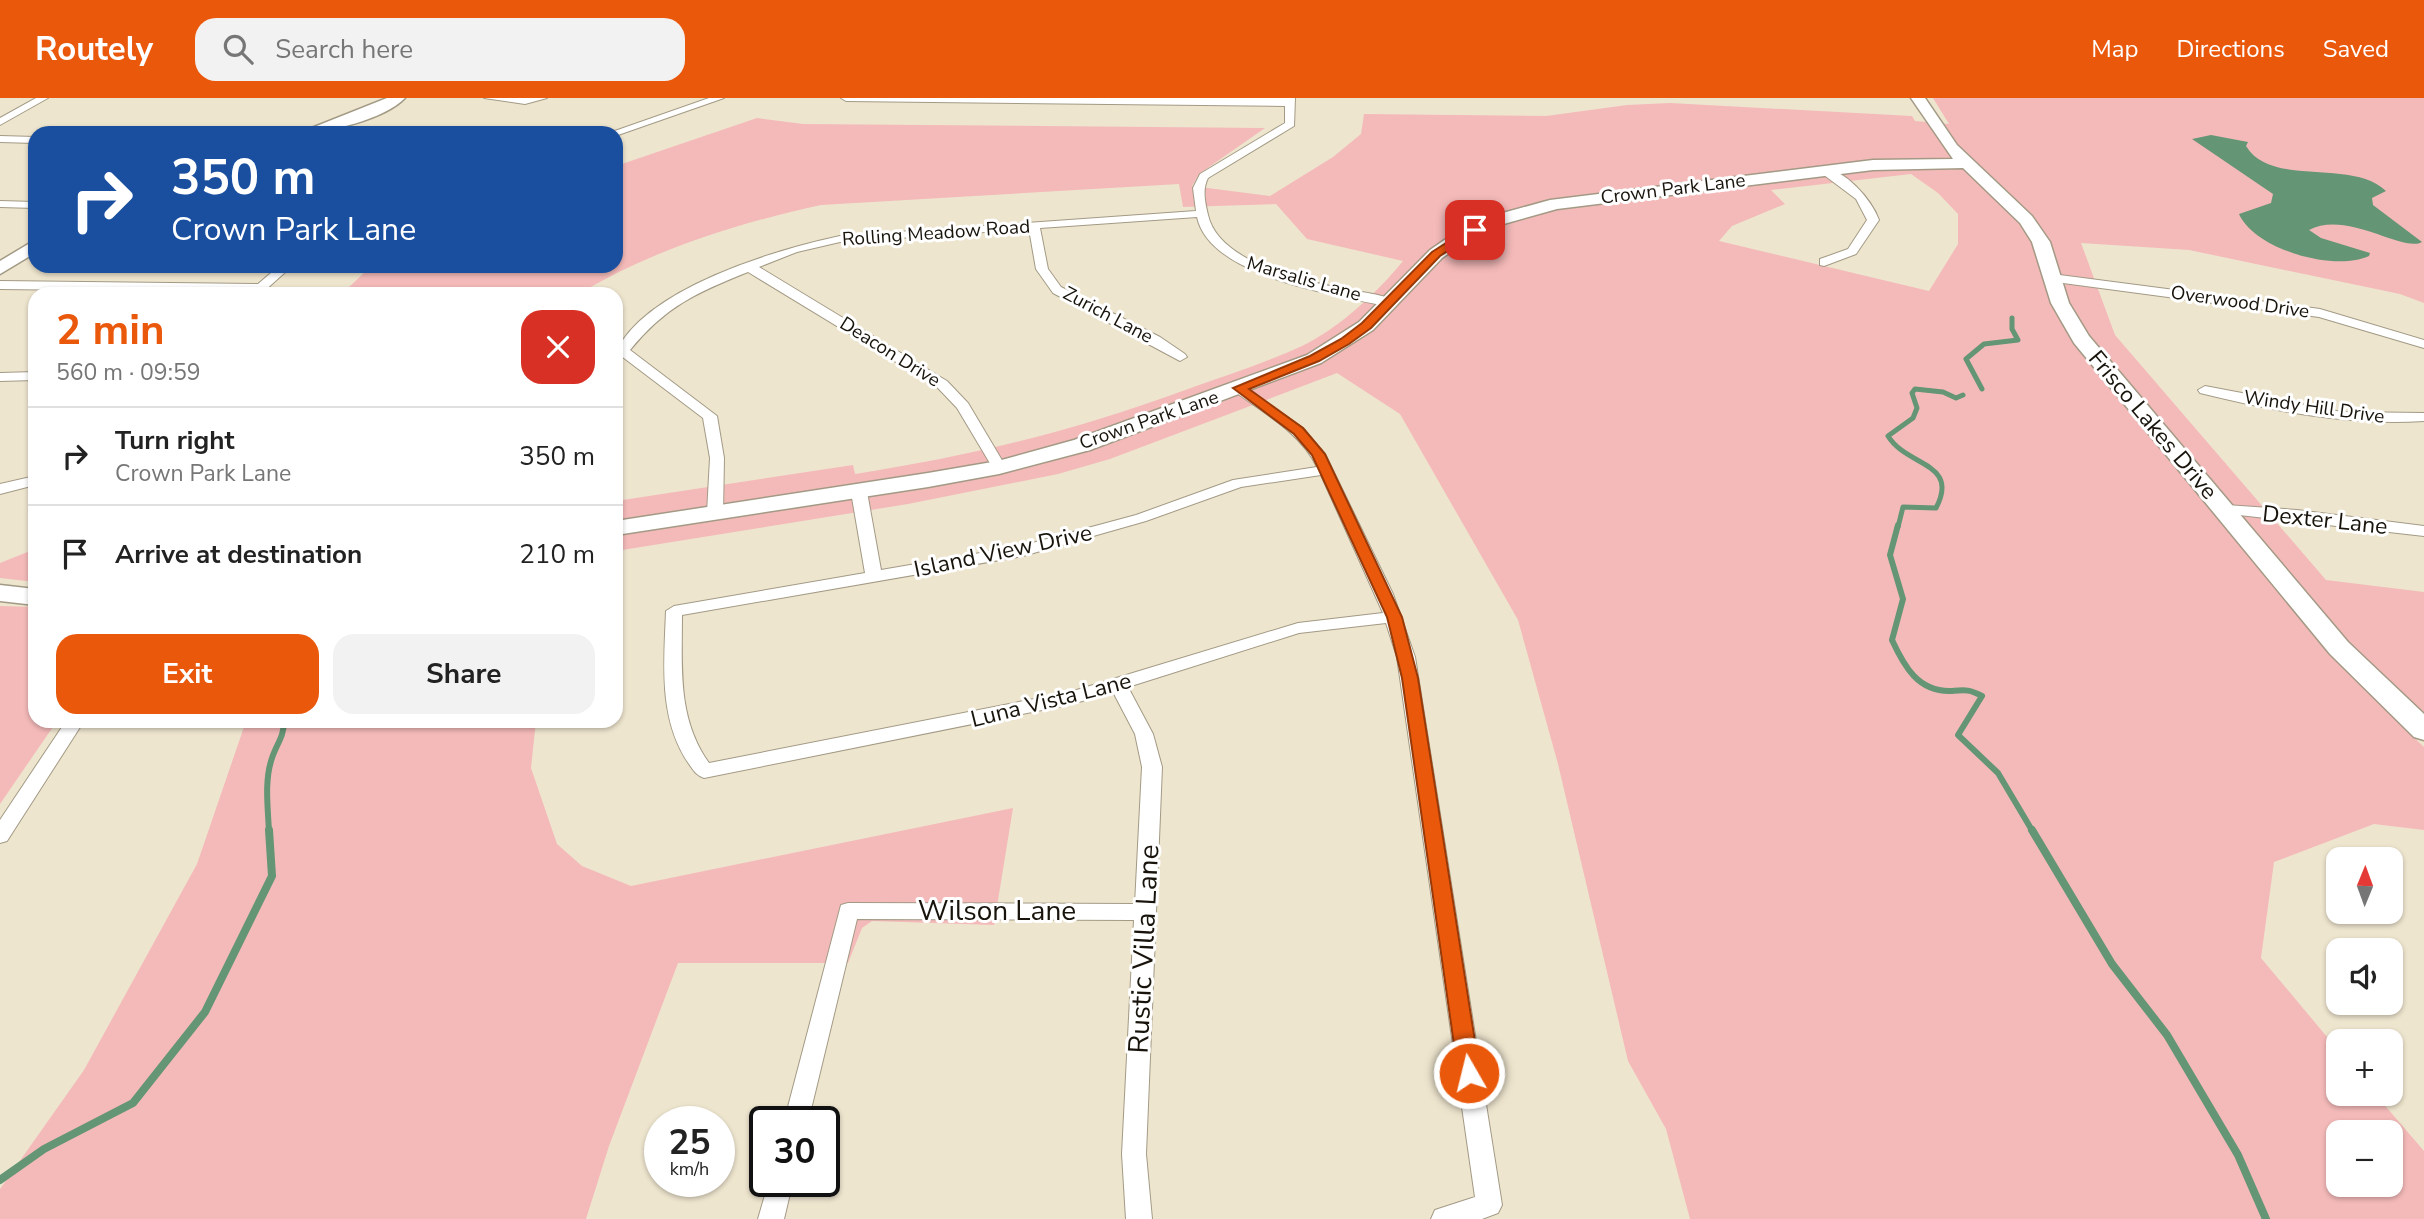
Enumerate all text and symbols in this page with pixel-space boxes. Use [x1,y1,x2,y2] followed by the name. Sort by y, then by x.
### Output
[195,18,685,81] search box
[35,27,153,72] text: Routely
[219,30,257,68] icon: search
[275,32,413,67] text: Search here
[2091,33,2138,65] text: Map
[2176,33,2285,65] text: Directions
[2323,33,2389,65] text: Saved
[171,144,315,211] text: 350 m
[56,154,147,245] icon: right
[1599,167,1747,211] street label: Crown Park Lane
[1445,200,1505,260] pin
[171,208,416,251] text: Crown Park Lane
[1456,211,1494,249] icon: arrive
[841,213,1031,253] street label: Rolling Meadow Road
[1244,250,1364,308] street label: Marsalis Lane
[2169,279,2311,325] street label: Overwood Drive
[1058,280,1158,350] street label: Zurich Lane
[56,302,165,359] text: 2 min
[521,310,595,384] button: close
[835,311,945,393] street label: Deacon Drive
[2081,344,2225,506] street label: Frisco Lakes Drive
[56,357,201,388] text: 560 m · 09:59
[1076,384,1222,456] street label: Crown Park Lane
[2242,384,2386,430] street label: Windy Hill Drive
[115,423,234,458] text: Turn right
[56,437,94,475] icon: right
[519,439,595,474] text: 350 m
[115,458,291,489] text: Crown Park Lane
[2261,498,2389,542] street label: Dexter Lane
[911,517,1095,585] street label: Island View Drive
[56,535,94,573] icon: arrive
[115,537,362,572] text: Arrive at destination
[519,537,595,572] text: 210 m
[56,634,319,714] button: Exit
[333,634,595,714] button: Share
[967,665,1135,735] street label: Luna Vista Lane
[1120,843,1168,1055] street label: Rustic Villa Lane
[2326,847,2403,924] north arrow
[2326,847,2403,1197] map controls
[918,892,1076,930] street label: Wilson Lane
[2326,938,2403,1015] button: sound
[2326,1029,2403,1106] button: +
[1432,1036,1506,1110] position arrow
[749,1106,840,1197] speed limit sign: 30
[668,1119,711,1166] text: 25
[2326,1120,2403,1197] button: −
[670,1157,709,1181] text: km/h

